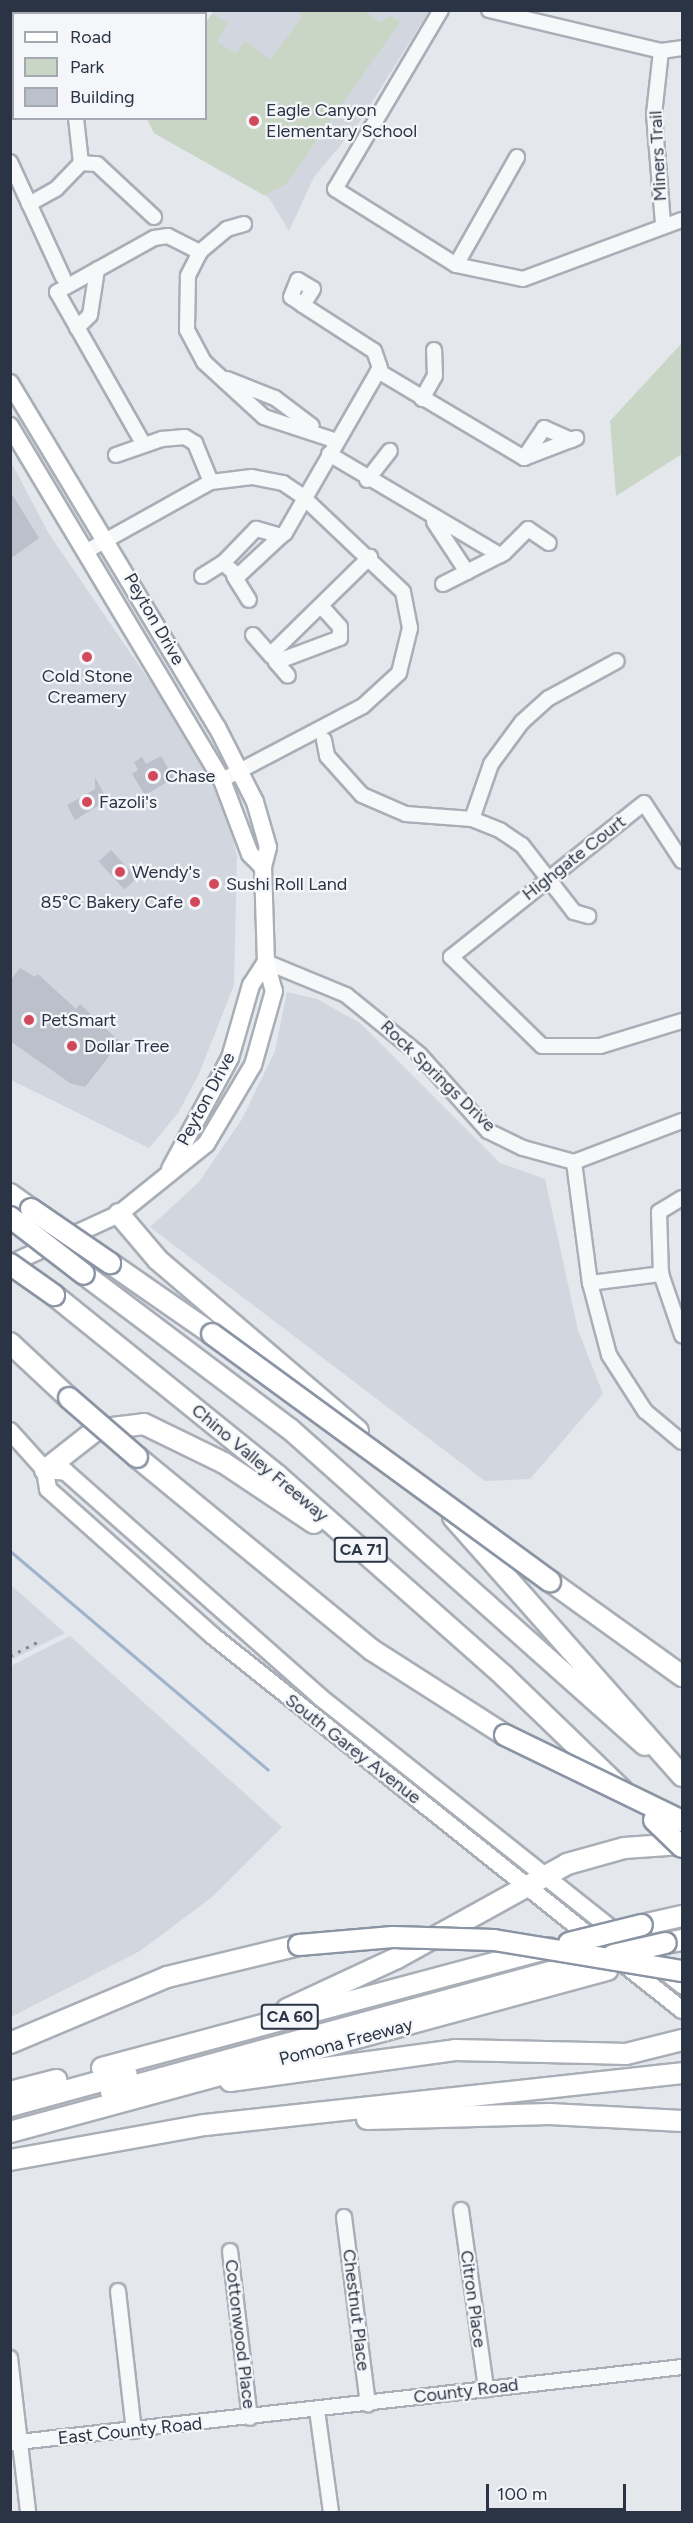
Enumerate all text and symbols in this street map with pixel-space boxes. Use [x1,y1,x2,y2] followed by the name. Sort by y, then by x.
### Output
[12,12,207,120] legend
[70,26,111,48] text: Road
[70,56,104,78] text: Park
[70,86,135,108] text: Building
[266,100,417,142] place label: Eagle Canyon Elementary School
[645,110,671,202] street label: Miners Trail
[247,114,261,128] marker: Eagle Canyon Elementary School
[119,569,189,669] street label: Peyton Drive
[80,650,94,664] marker: Cold Stone Creamery
[42,666,132,708] place label: Cold Stone Creamery
[165,765,215,787] place label: Chase
[146,769,160,783] marker: Chase
[99,791,157,813] place label: Fazoli's
[80,795,94,809] marker: Fazoli's
[518,811,630,905] street label: Highgate Court
[132,861,200,883] place label: Wendy's
[113,865,127,879] marker: Wendy's
[226,873,347,895] place label: Sushi Roll Land
[207,877,221,891] marker: Sushi Roll Land
[40,891,183,913] place label: 85°C Bakery Cafe
[188,895,202,909] marker: 85°C Bakery Cafe
[41,1009,116,1031] place label: PetSmart
[22,1013,36,1027] marker: PetSmart
[376,1016,500,1136] street label: Rock Springs Drive
[84,1035,169,1057] place label: Dollar Tree
[65,1039,79,1053] marker: Dollar Tree
[172,1049,240,1149] street label: Peyton Drive
[187,1399,333,1527] street label: Chino Valley Freeway
[332,1537,389,1563] road number: CA 71
[281,1689,425,1809] street label: South Garey Avenue
[260,2004,320,2030] road number: CA 60
[277,2014,415,2070] street label: Pomona Freeway
[338,2248,374,2372] street label: Chestnut Place
[455,2249,491,2349] street label: Citron Place
[220,2258,260,2410] street label: Cottonwood Place
[412,2374,520,2408] street label: County Road
[57,2413,203,2449] street label: East County Road
[489,2472,628,2510] scale bar
[497,2483,547,2505] text: 100 m

